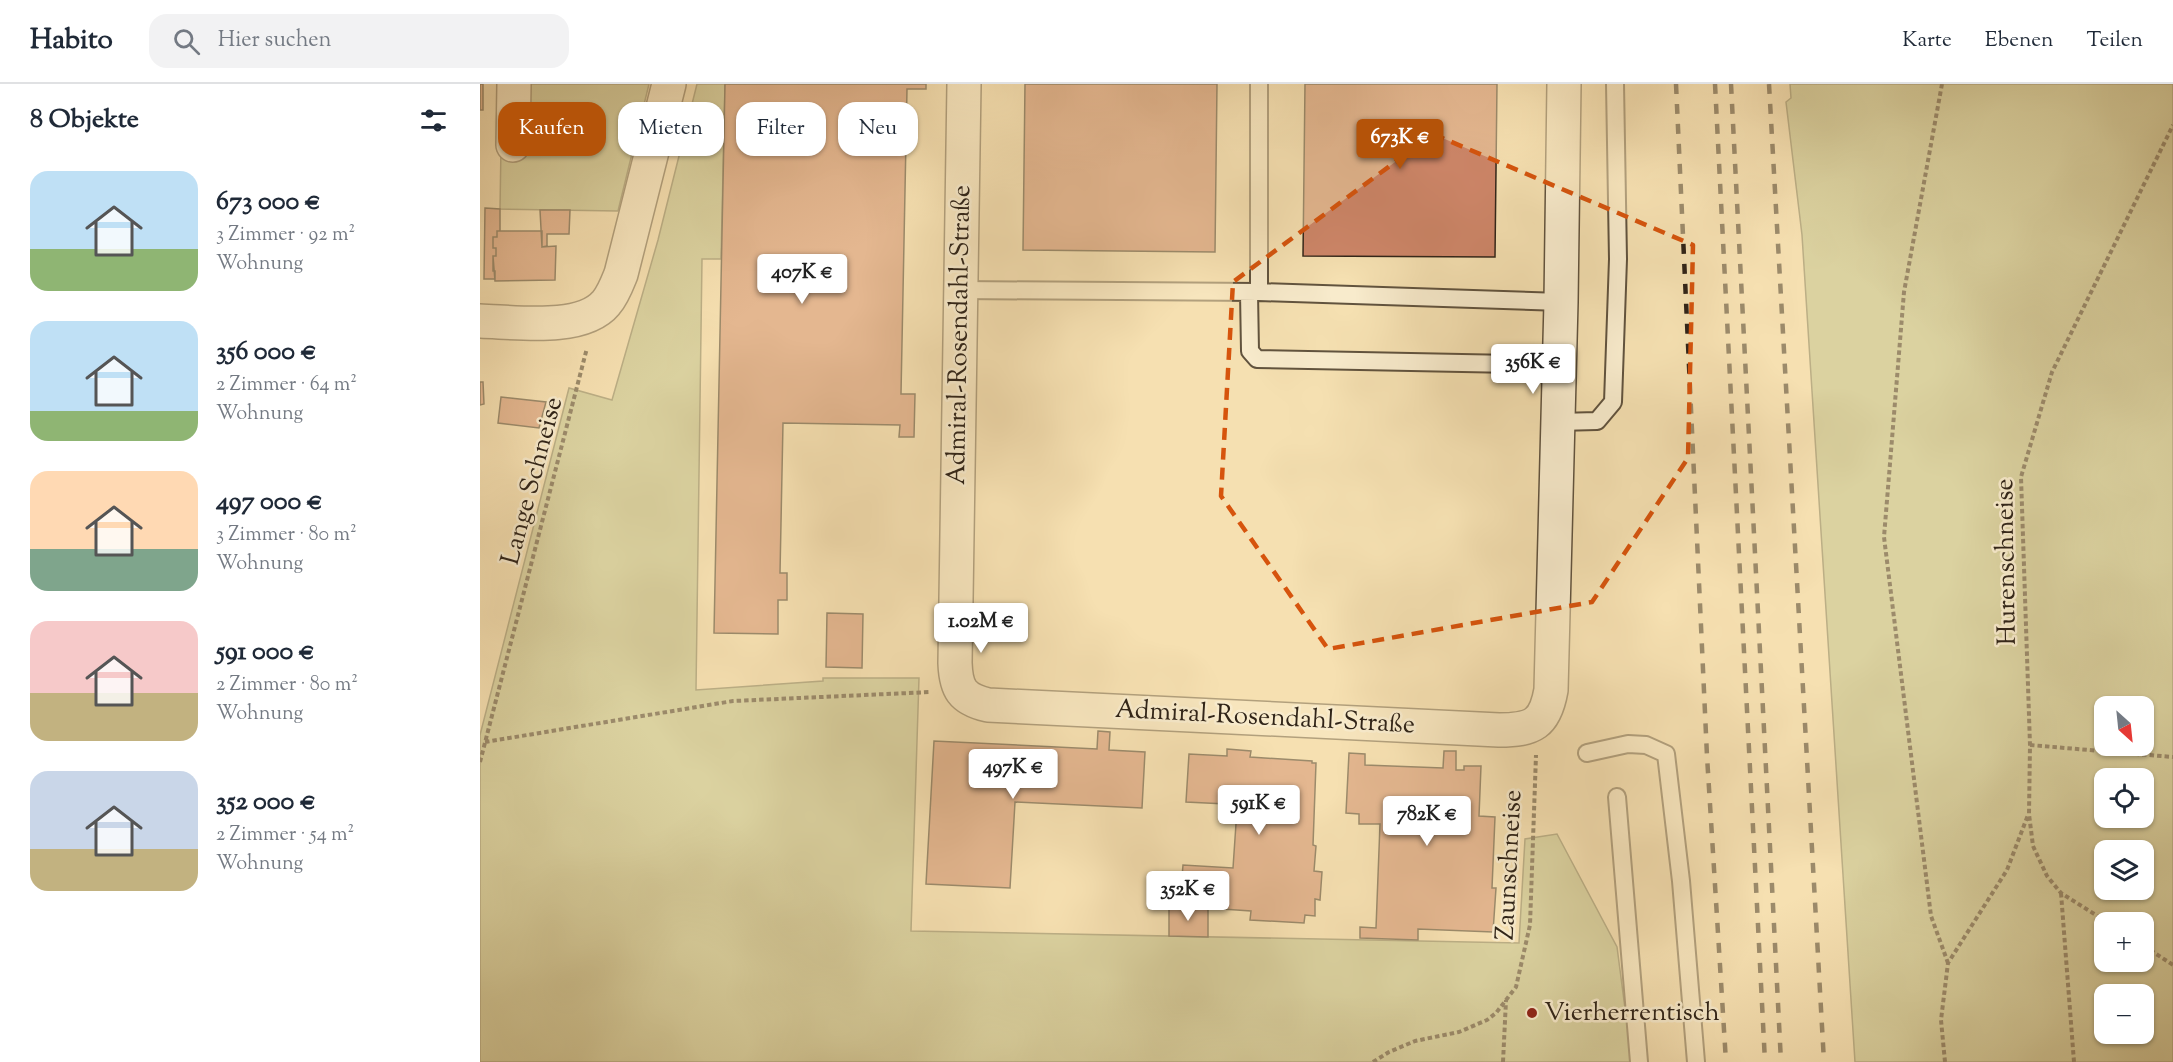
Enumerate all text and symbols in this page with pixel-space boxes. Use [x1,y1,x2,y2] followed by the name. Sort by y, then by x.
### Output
[149,14,569,68] search box
[30,21,113,61] text: Habito
[170,25,203,58] icon: search
[218,25,332,57] text: Hier suchen
[1902,26,1952,56] text: Karte
[1985,26,2053,56] text: Ebenen
[2086,26,2143,56] text: Teilen
[30,102,139,139] text: 8 Objekte
[498,102,606,156] chip: Kaufen
[618,102,724,156] chip: Mieten
[736,102,826,156] chip: Filter
[838,102,918,156] chip: Neu
[417,104,450,137] icon: filters
[1351,119,1449,170] pin: 673K €
[1370,124,1430,153] text: 673K €
[216,184,321,221] text: 673 000 €
[939,185,981,485] street label: Admiral-Rosendahl-Straße
[78,195,150,267] icon: home
[216,221,355,250] text: 3 Zimmer · 92 m²
[216,250,303,279] text: Wohnung
[753,254,851,305] pin: 407K €
[771,259,833,288] text: 407K €
[216,334,317,371] text: 356 000 €
[1484,344,1582,395] pin: 356K €
[78,345,150,417] icon: home
[1505,349,1561,378] text: 356K €
[216,371,357,400] text: 2 Zimmer · 64 m²
[493,393,573,569] street label: Lange Schneise
[216,400,303,429] text: Wohnung
[1987,478,2027,646] street label: Hurenschneise
[216,484,323,521] text: 497 000 €
[78,495,150,567] icon: home
[216,521,357,550] text: 3 Zimmer · 80 m²
[216,550,303,579] text: Wohnung
[926,603,1036,654] pin: 1.02M €
[948,608,1014,637] text: 1.02M €
[216,634,315,671] text: 591 000 €
[78,645,150,717] icon: home
[216,671,358,700] text: 2 Zimmer · 80 m²
[1114,692,1416,744] street label: Admiral-Rosendahl-Straße
[2094,696,2154,756] north arrow
[2094,696,2154,1044] map controls
[216,700,303,729] text: Wohnung
[964,749,1062,800] pin: 497K €
[983,754,1043,783] text: 497K €
[2094,768,2154,828] button: locate
[216,784,316,821] text: 352 000 €
[1210,785,1308,836] pin: 591K €
[1488,789,1532,941] street label: Zaunschneise
[1232,790,1286,819] text: 591K €
[78,795,150,867] icon: home
[1378,796,1476,847] pin: 782K €
[1397,801,1457,830] text: 782K €
[216,821,354,850] text: 2 Zimmer · 54 m²
[2094,840,2154,900] button: layers
[216,850,303,879] text: Wohnung
[1139,871,1237,922] pin: 352K €
[1160,876,1216,905] text: 352K €
[2094,912,2154,972] button: +
[2094,984,2154,1044] button: −
[1544,995,1720,1032] place label: Vierherrentisch
[1525,1006,1539,1020] marker: Vierherrentisch

